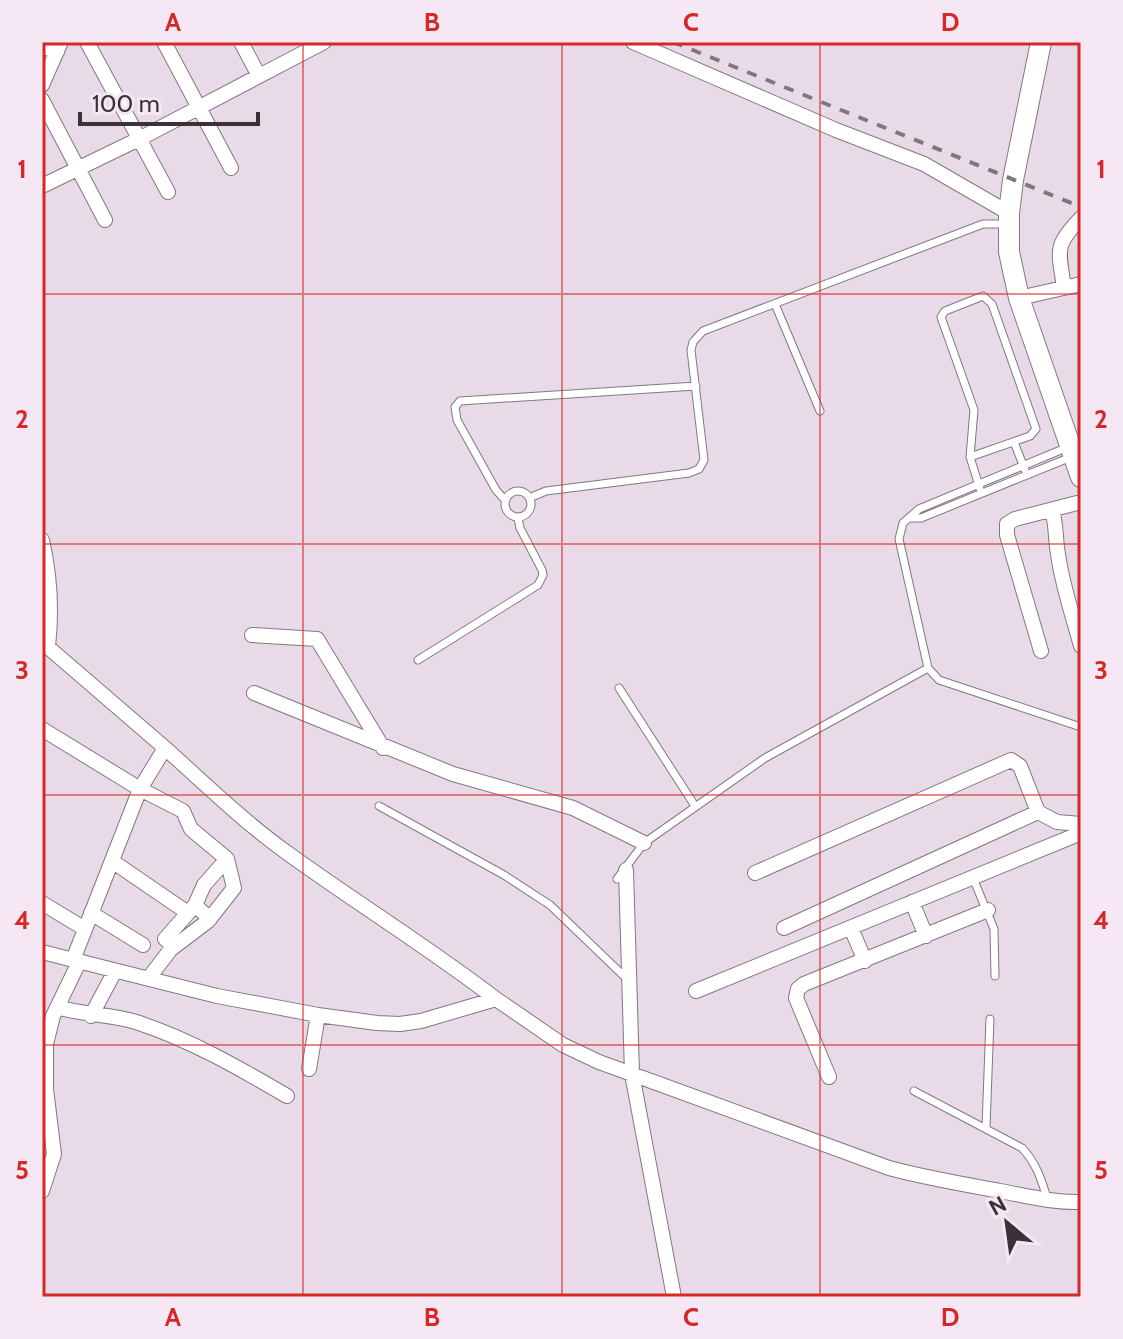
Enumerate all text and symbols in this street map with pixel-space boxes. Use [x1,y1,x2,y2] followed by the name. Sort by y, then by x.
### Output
[165,6,182,38] text: A
[424,6,440,38] text: B
[683,6,699,38] text: C
[941,6,959,38] text: D
[80,76,258,126] scale bar
[92,89,160,118] text: 100 m
[17,153,27,185] text: 1
[1096,153,1106,185] text: 1
[15,403,29,435] text: 2
[1094,403,1108,435] text: 2
[15,654,29,686] text: 3
[1094,654,1108,686] text: 3
[14,904,30,936] text: 4
[1093,904,1109,936] text: 4
[15,1154,29,1186] text: 5
[1094,1154,1108,1186] text: 5
[967,1183,1047,1263] north arrow
[984,1190,1011,1222] text: N
[165,1301,182,1333] text: A
[424,1301,440,1333] text: B
[683,1301,699,1333] text: C
[941,1301,959,1333] text: D

